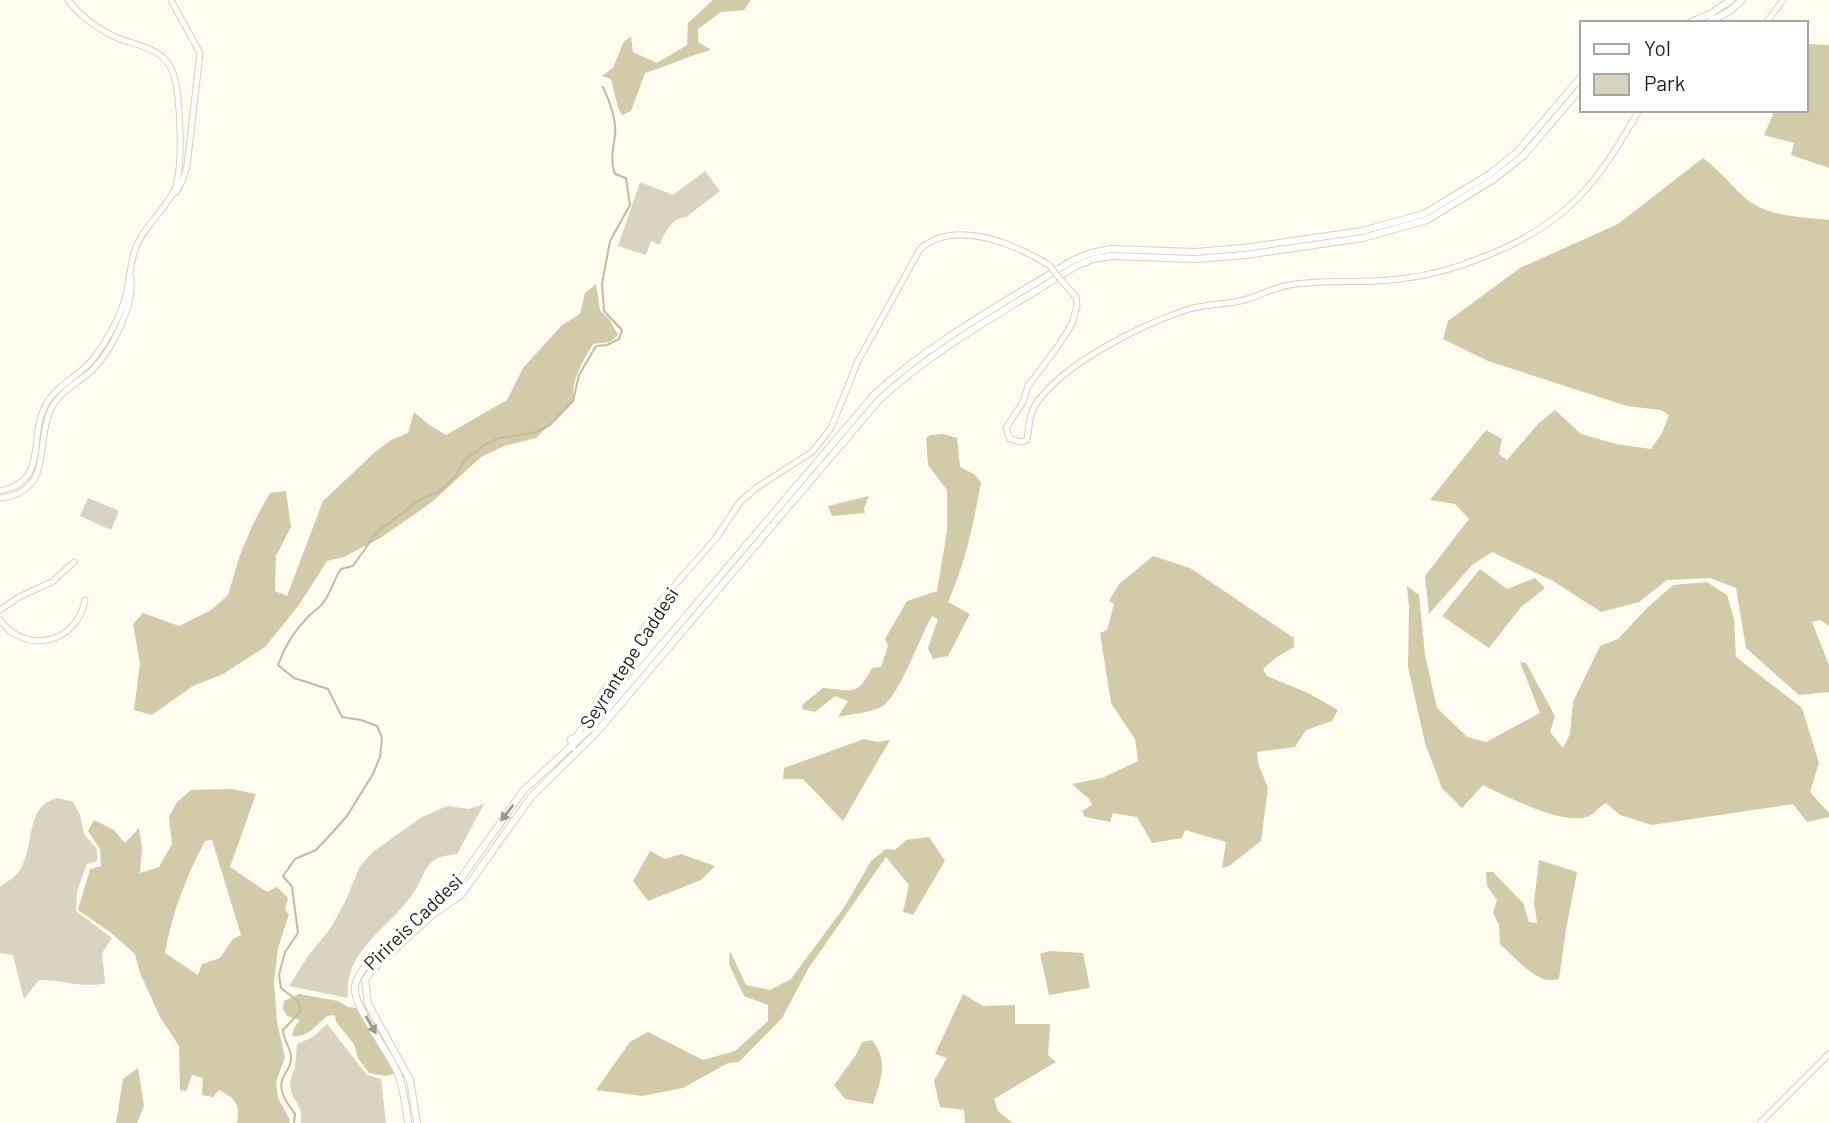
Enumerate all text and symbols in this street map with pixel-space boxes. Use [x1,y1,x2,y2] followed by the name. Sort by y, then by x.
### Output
[1580,21,1808,112] legend
[1644,35,1671,60] text: Yol
[1644,70,1685,95] text: Park
[574,583,683,733] street label: Seyrantepe Caddesi
[500,804,514,822] one-way arrow
[358,869,467,975] street label: Pirireis Caddesi
[365,1016,377,1035] one-way arrow

